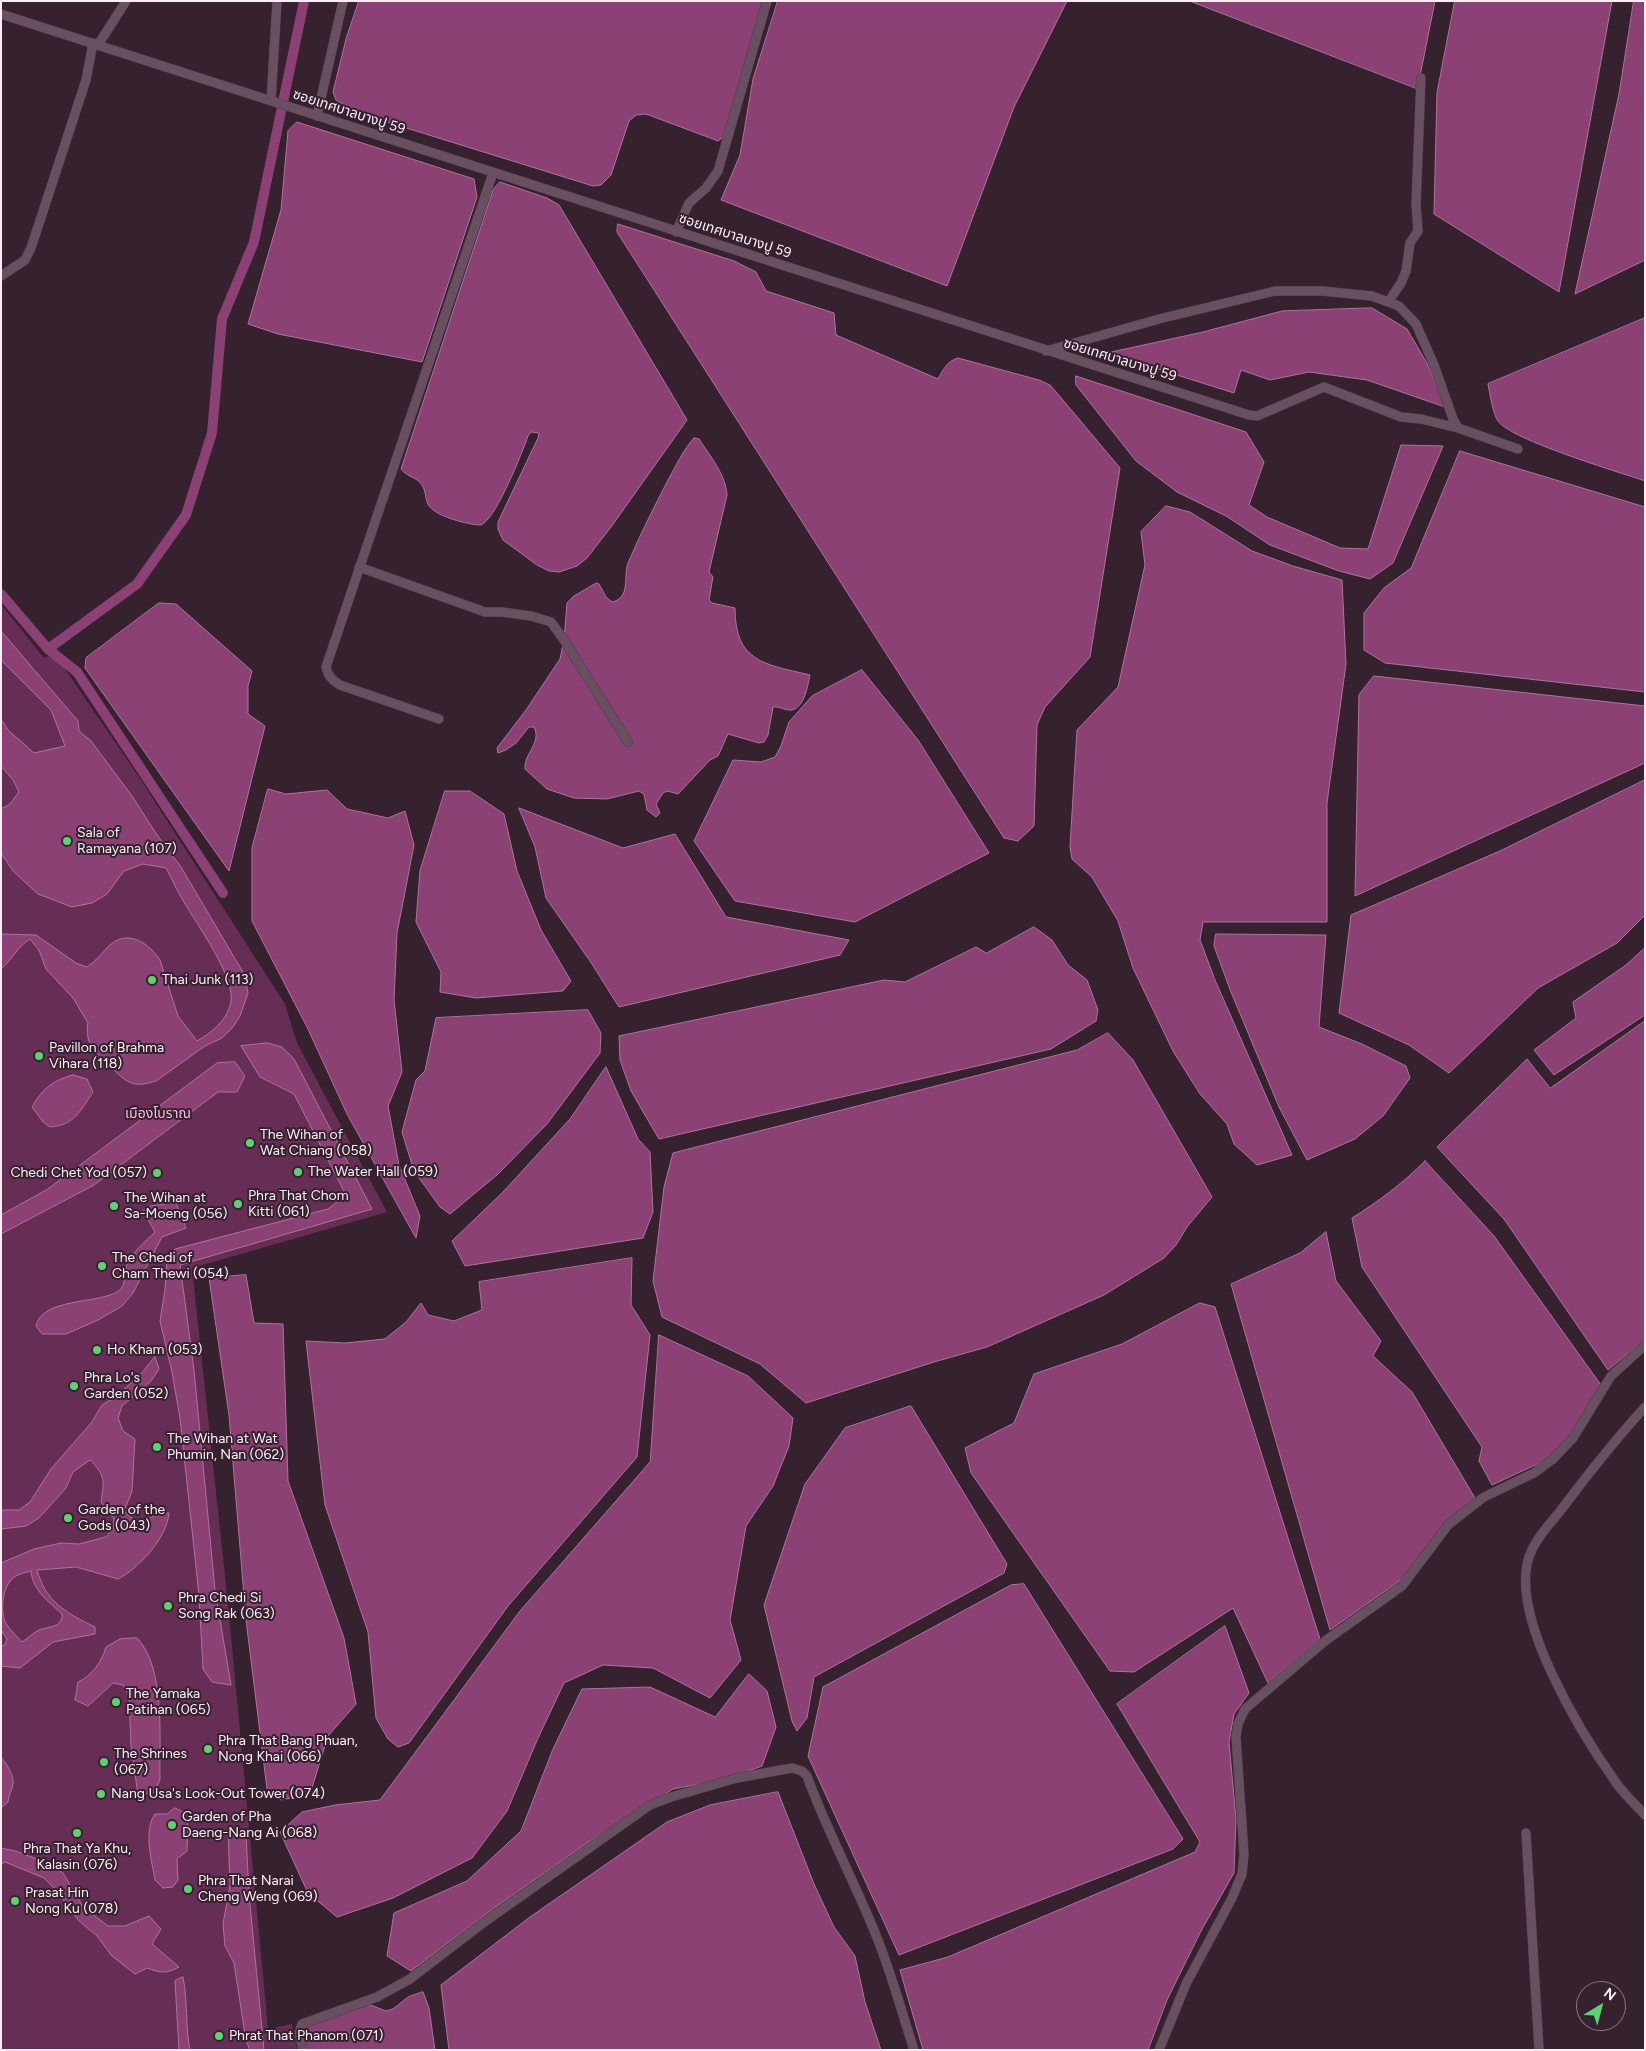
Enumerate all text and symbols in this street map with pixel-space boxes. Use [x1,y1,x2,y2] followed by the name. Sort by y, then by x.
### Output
[291,86,407,138] street label: ซอยเทศบาลบางปู 59
[677,210,793,262] street label: ซอยเทศบาลบางปู 59
[1061,335,1179,385] street label: ซอยเทศบาลบางปู 59
[77,825,177,858] place label: Sala of Ramayana (107)
[61,835,73,847] marker: Sala of Ramayana (107)
[162,972,254,988] place label: Thai Junk (113)
[146,974,158,986] marker: Thai Junk (113)
[49,1040,164,1072] place label: Pavillon of Brahma Vihara (118)
[33,1050,45,1062] marker: Pavillon of Brahma Vihara (118)
[125,1106,191,1122] park label: เมืองโบราณ
[260,1127,372,1160] place label: The Wihan of Wat Chiang (058)
[244,1137,256,1149] marker: The Wihan of Wat Chiang (058)
[308,1164,438,1180] place label: The Water Hall (059)
[10,1165,147,1181] place label: Chedi Chet Yod (057)
[292,1166,304,1178] marker: The Water Hall (059)
[151,1167,163,1179] marker: Chedi Chet Yod (057)
[248,1188,349,1220] place label: Phra That Chom Kitti (061)
[124,1190,227,1222] place label: The Wihan at Sa-Moeng (056)
[232,1198,244,1210] marker: Phra That Chom Kitti (061)
[108,1200,120,1212] marker: The Wihan at Sa-Moeng (056)
[112,1250,229,1282] place label: The Chedi of Cham Thewi (054)
[96,1260,108,1272] marker: The Chedi of Cham Thewi (054)
[107,1342,202,1358] place label: Ho Kham (053)
[91,1344,103,1356] marker: Ho Kham (053)
[84,1370,168,1402] place label: Phra Lo's Garden (052)
[68,1380,80,1392] marker: Phra Lo's Garden (052)
[167,1431,284,1464] place label: The Wihan at Wat Phumin, Nan (062)
[151,1441,163,1453] marker: The Wihan at Wat Phumin, Nan (062)
[78,1502,165,1534] place label: Garden of the Gods (043)
[62,1512,74,1524] marker: Garden of the Gods (043)
[178,1590,275,1622] place label: Phra Chedi Si Song Rak (063)
[162,1600,174,1612] marker: Phra Chedi Si Song Rak (063)
[126,1686,211,1718] place label: The Yamaka Patihan (065)
[110,1696,122,1708] marker: The Yamaka Patihan (065)
[218,1733,358,1765] place label: Phra That Bang Phuan, Nong Khai (066)
[202,1743,214,1755] marker: Phra That Bang Phuan, Nong Khai (066)
[114,1746,187,1778] place label: The Shrines (067)
[98,1756,110,1768] marker: The Shrines (067)
[111,1786,325,1802] place label: Nang Usa's Look-Out Tower (074)
[95,1788,107,1800] marker: Nang Usa's Look-Out Tower (074)
[182,1809,317,1841] place label: Garden of Pha Daeng-Nang Ai (068)
[166,1819,178,1831] marker: Garden of Pha Daeng-Nang Ai (068)
[71,1827,83,1839] marker: Phra That Ya Khu, Kalasin (076)
[23,1841,131,1874] place label: Phra That Ya Khu, Kalasin (076)
[198,1873,318,1905] place label: Phra That Narai Cheng Weng (069)
[182,1883,194,1895] marker: Phra That Narai Cheng Weng (069)
[25,1885,118,1918] place label: Prasat Hin Nong Ku (078)
[9,1895,21,1907] marker: Prasat Hin Nong Ku (078)
[1576,1981,1626,2031] north arrow
[1600,1984,1619,2004] text: N
[229,2028,383,2044] place label: Phrat That Phanom (071)
[213,2030,225,2042] marker: Phrat That Phanom (071)

